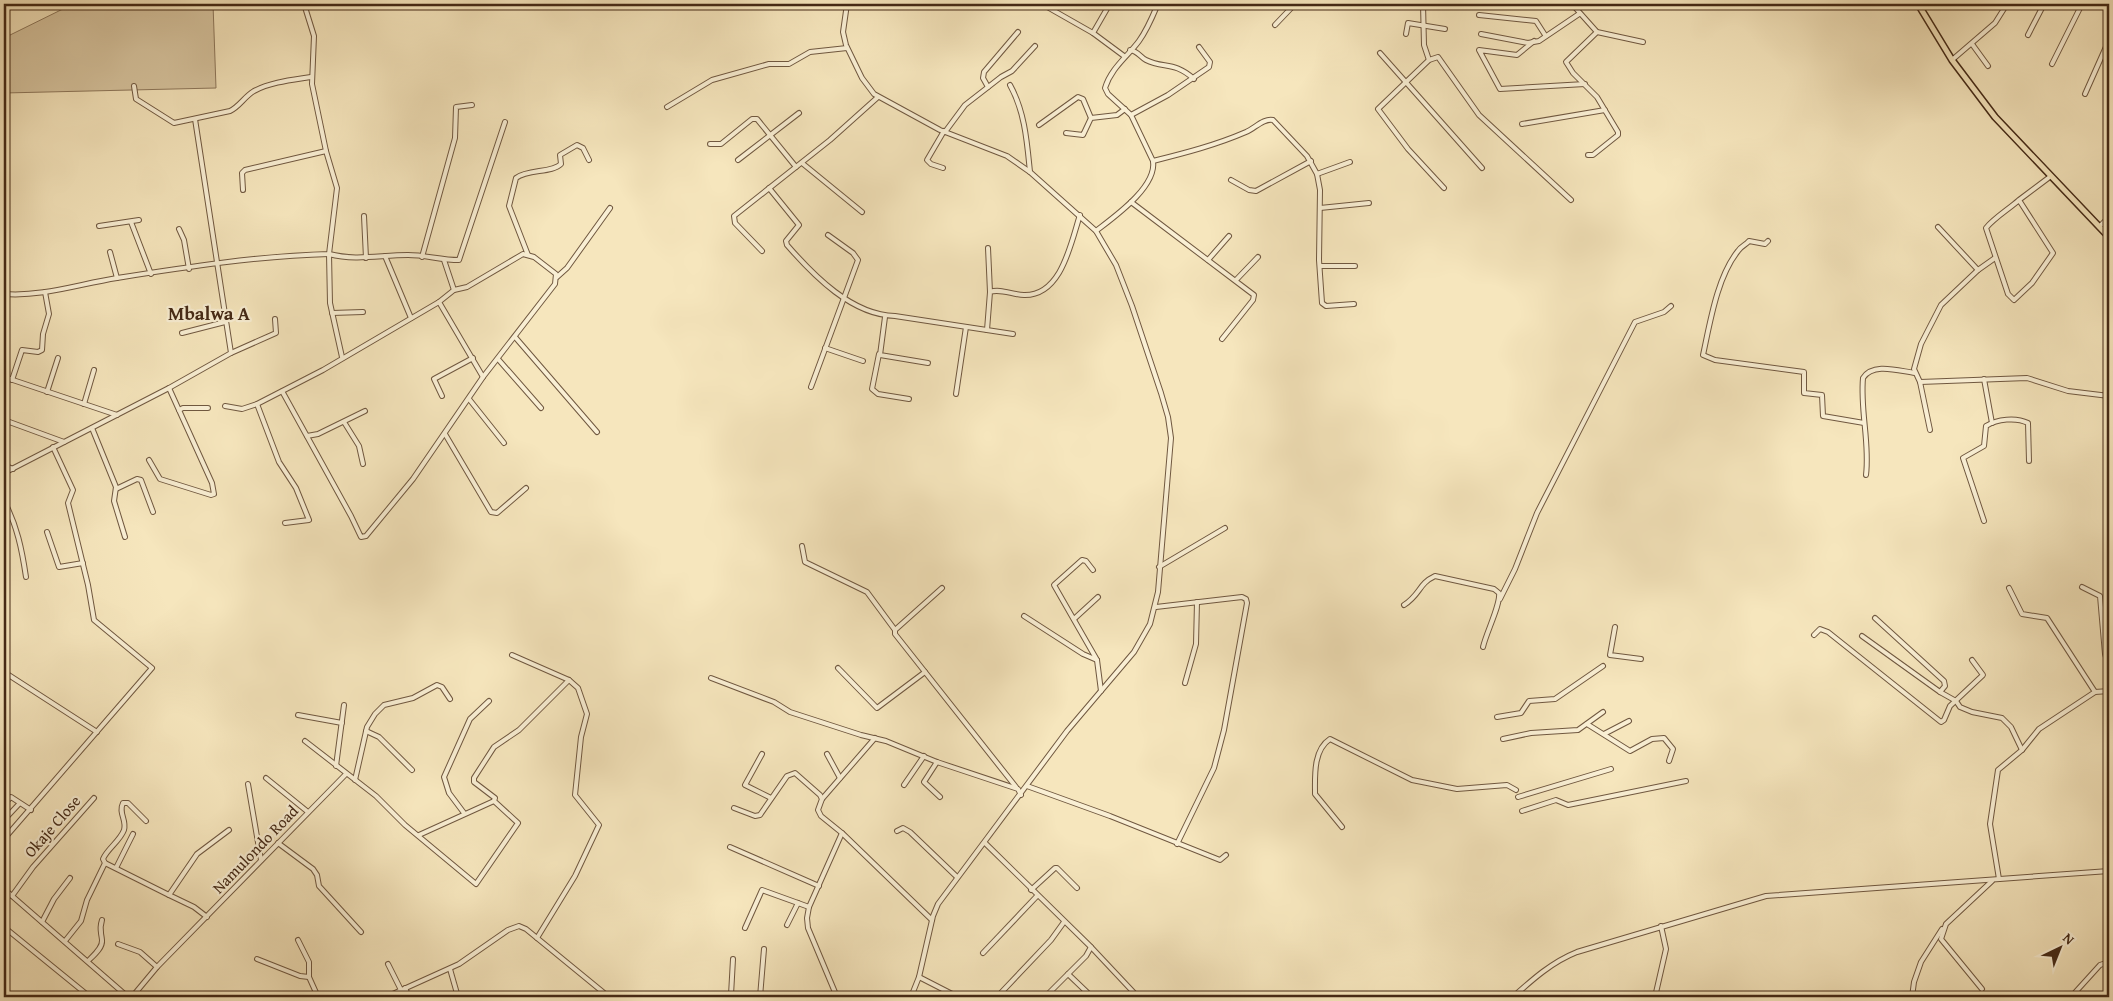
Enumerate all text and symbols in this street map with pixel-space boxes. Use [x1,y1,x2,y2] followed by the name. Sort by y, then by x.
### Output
[168,299,250,327] district label: Mbalwa A
[18,789,86,863] street label: Okaje Close
[206,799,304,899] street label: Namulondo Road
[2036,924,2086,974] north arrow
[2059,928,2080,949] text: N

